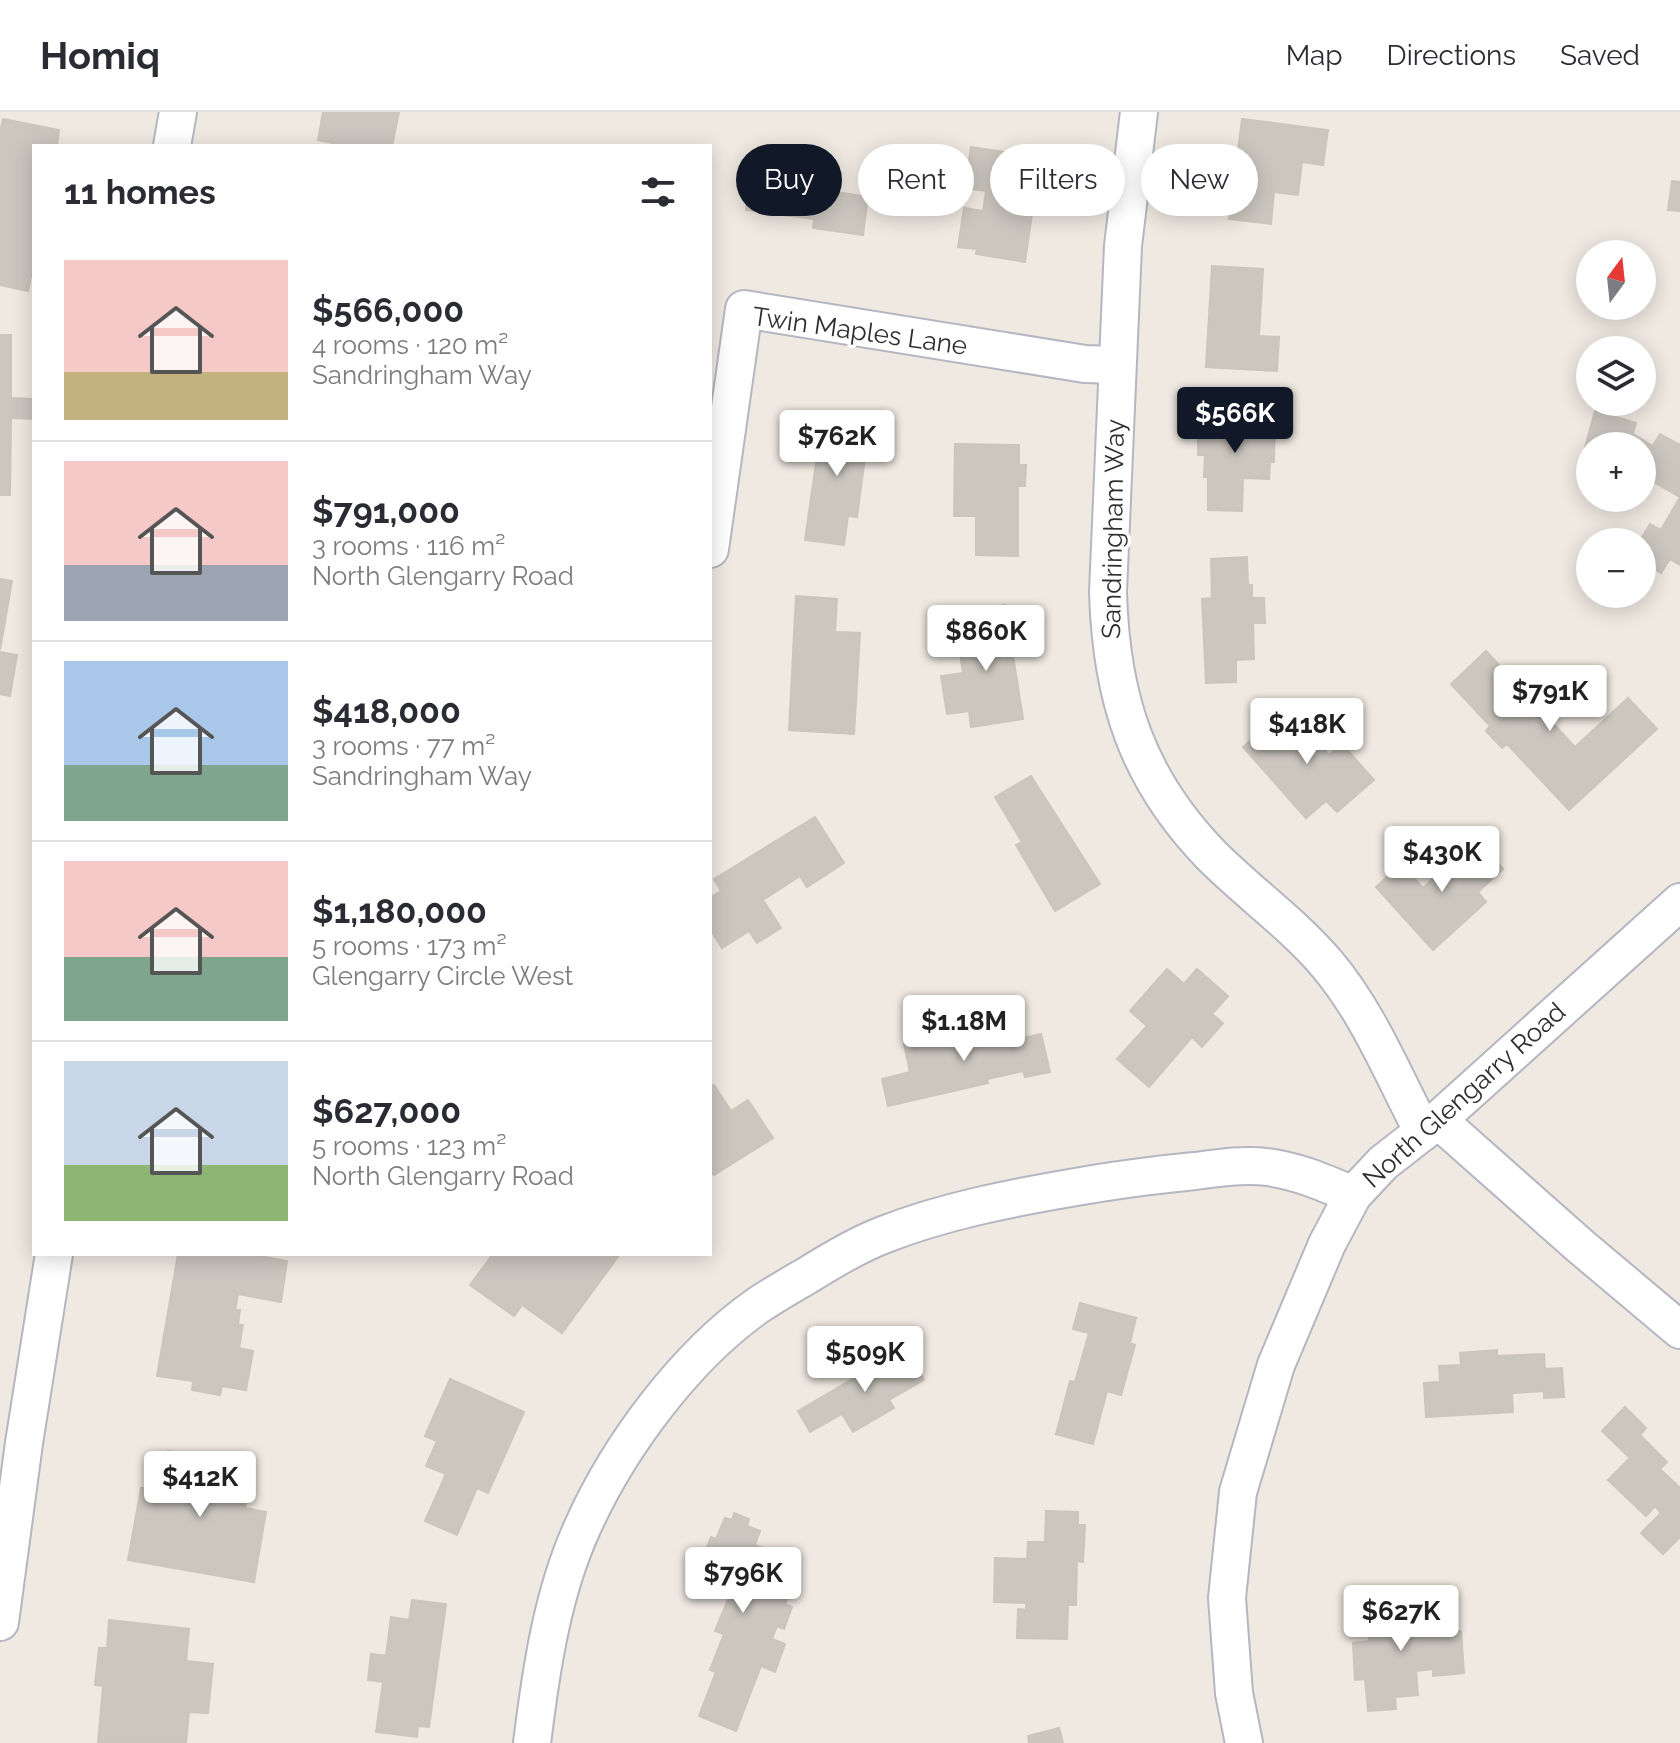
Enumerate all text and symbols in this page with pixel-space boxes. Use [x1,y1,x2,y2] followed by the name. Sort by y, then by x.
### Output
[40,33,160,78] text: Homiq
[1286,39,1343,72] text: Map
[1387,39,1516,72] text: Directions
[1560,39,1640,72] text: Saved
[736,144,842,216] chip: Buy
[858,144,974,216] chip: Rent
[990,144,1125,216] chip: Filters
[1141,144,1258,216] chip: New
[636,170,680,214] icon: filters
[64,172,216,212] text: 11 homes
[1576,240,1656,320] north arrow
[1576,240,1656,608] map controls
[312,290,464,330] text: $566,000
[128,292,224,388] icon: home
[751,301,969,361] street label: Twin Maples Lane
[312,330,508,360] text: 4 rooms · 120 m²
[1576,336,1656,416] button: layers
[312,360,532,390] text: Sandringham Way
[1179,387,1291,455] pin: $566K
[1195,398,1275,428] text: $566K
[781,410,893,478] pin: $762K
[1096,419,1130,639] street label: Sandringham Way
[798,421,876,451] text: $762K
[1576,432,1656,512] button: +
[312,491,460,531] text: $791,000
[128,493,224,589] icon: home
[1576,528,1656,608] button: −
[312,531,505,561] text: 3 rooms · 116 m²
[312,561,574,591] text: North Glengarry Road
[930,605,1042,673] pin: $860K
[945,616,1027,646] text: $860K
[1494,665,1606,733] pin: $791K
[1512,676,1588,706] text: $791K
[312,691,461,731] text: $418,000
[128,693,224,789] icon: home
[1251,698,1363,766] pin: $418K
[1268,709,1346,739] text: $418K
[312,731,495,761] text: 3 rooms · 77 m²
[312,761,532,791] text: Sandringham Way
[1386,826,1498,894] pin: $430K
[1402,837,1482,867] text: $430K
[312,891,487,931] text: $1,180,000
[128,893,224,989] icon: home
[312,931,506,961] text: 5 rooms · 173 m²
[312,961,573,991] text: Glengarry Circle West
[899,995,1029,1063] pin: $1.18M
[1357,996,1571,1194] street label: North Glengarry Road
[921,1006,1007,1036] text: $1.18M
[312,1091,461,1131] text: $627,000
[128,1093,224,1189] icon: home
[312,1131,506,1161] text: 5 rooms · 123 m²
[312,1161,574,1191] text: North Glengarry Road
[809,1326,921,1394] pin: $509K
[825,1337,905,1367] text: $509K
[144,1451,256,1519] pin: $412K
[162,1462,238,1492] text: $412K
[687,1547,799,1615] pin: $796K
[703,1558,783,1588] text: $796K
[1345,1585,1457,1653] pin: $627K
[1362,1596,1440,1626] text: $627K

